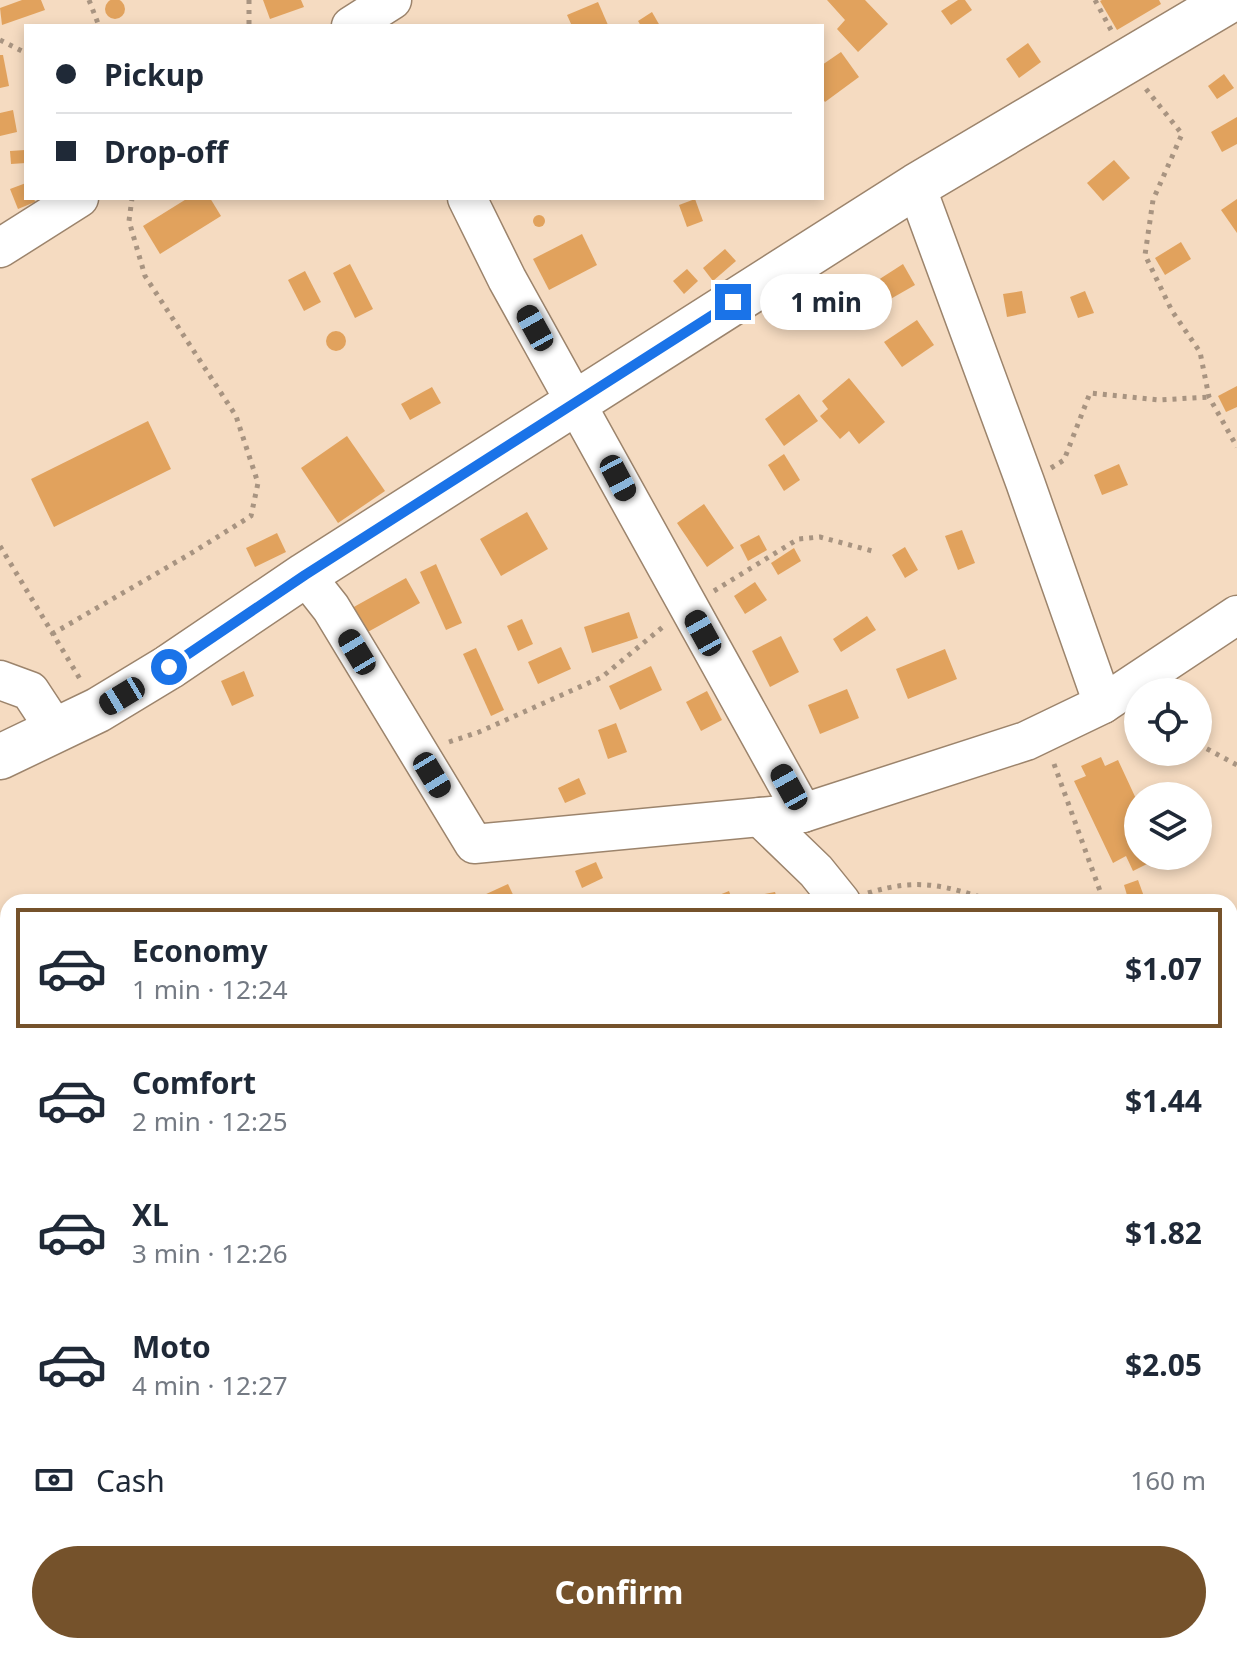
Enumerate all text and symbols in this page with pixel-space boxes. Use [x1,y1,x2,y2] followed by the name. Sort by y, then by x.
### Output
[104,54,204,95] text: Pickup
[104,131,228,172] text: Drop-off
[761,274,893,330] callout: 1 min
[715,284,751,320] route end
[790,284,862,320] text: 1 min
[513,301,557,355] car
[596,451,640,505] car
[681,606,725,660] car
[334,625,380,679] car
[151,649,187,685] route start
[95,673,149,719] car
[1124,678,1212,870] map controls
[1124,678,1212,766] button: locate
[409,748,455,802] car
[767,760,811,814] car
[1124,782,1212,870] button: layers
[132,930,268,971] text: Economy
[36,932,108,1004] icon: car
[1125,948,1202,989] text: $1.07
[132,971,288,1007] text: 1 min · 12:24
[132,1062,256,1103] text: Comfort
[36,1064,108,1136] icon: car
[1125,1080,1202,1121] text: $1.44
[132,1103,288,1139] text: 2 min · 12:25
[132,1194,169,1235] text: XL
[36,1196,108,1268] icon: car
[1125,1212,1202,1253] text: $1.82
[132,1235,288,1271] text: 3 min · 12:26
[132,1326,211,1367] text: Moto
[36,1328,108,1400] icon: car
[1125,1344,1202,1385] text: $2.05
[132,1367,288,1403] text: 4 min · 12:27
[32,1458,76,1502] icon: cash
[96,1460,165,1501] text: Cash
[1130,1462,1206,1498] text: 160 m
[32,1546,1206,1638] button: Confirm

